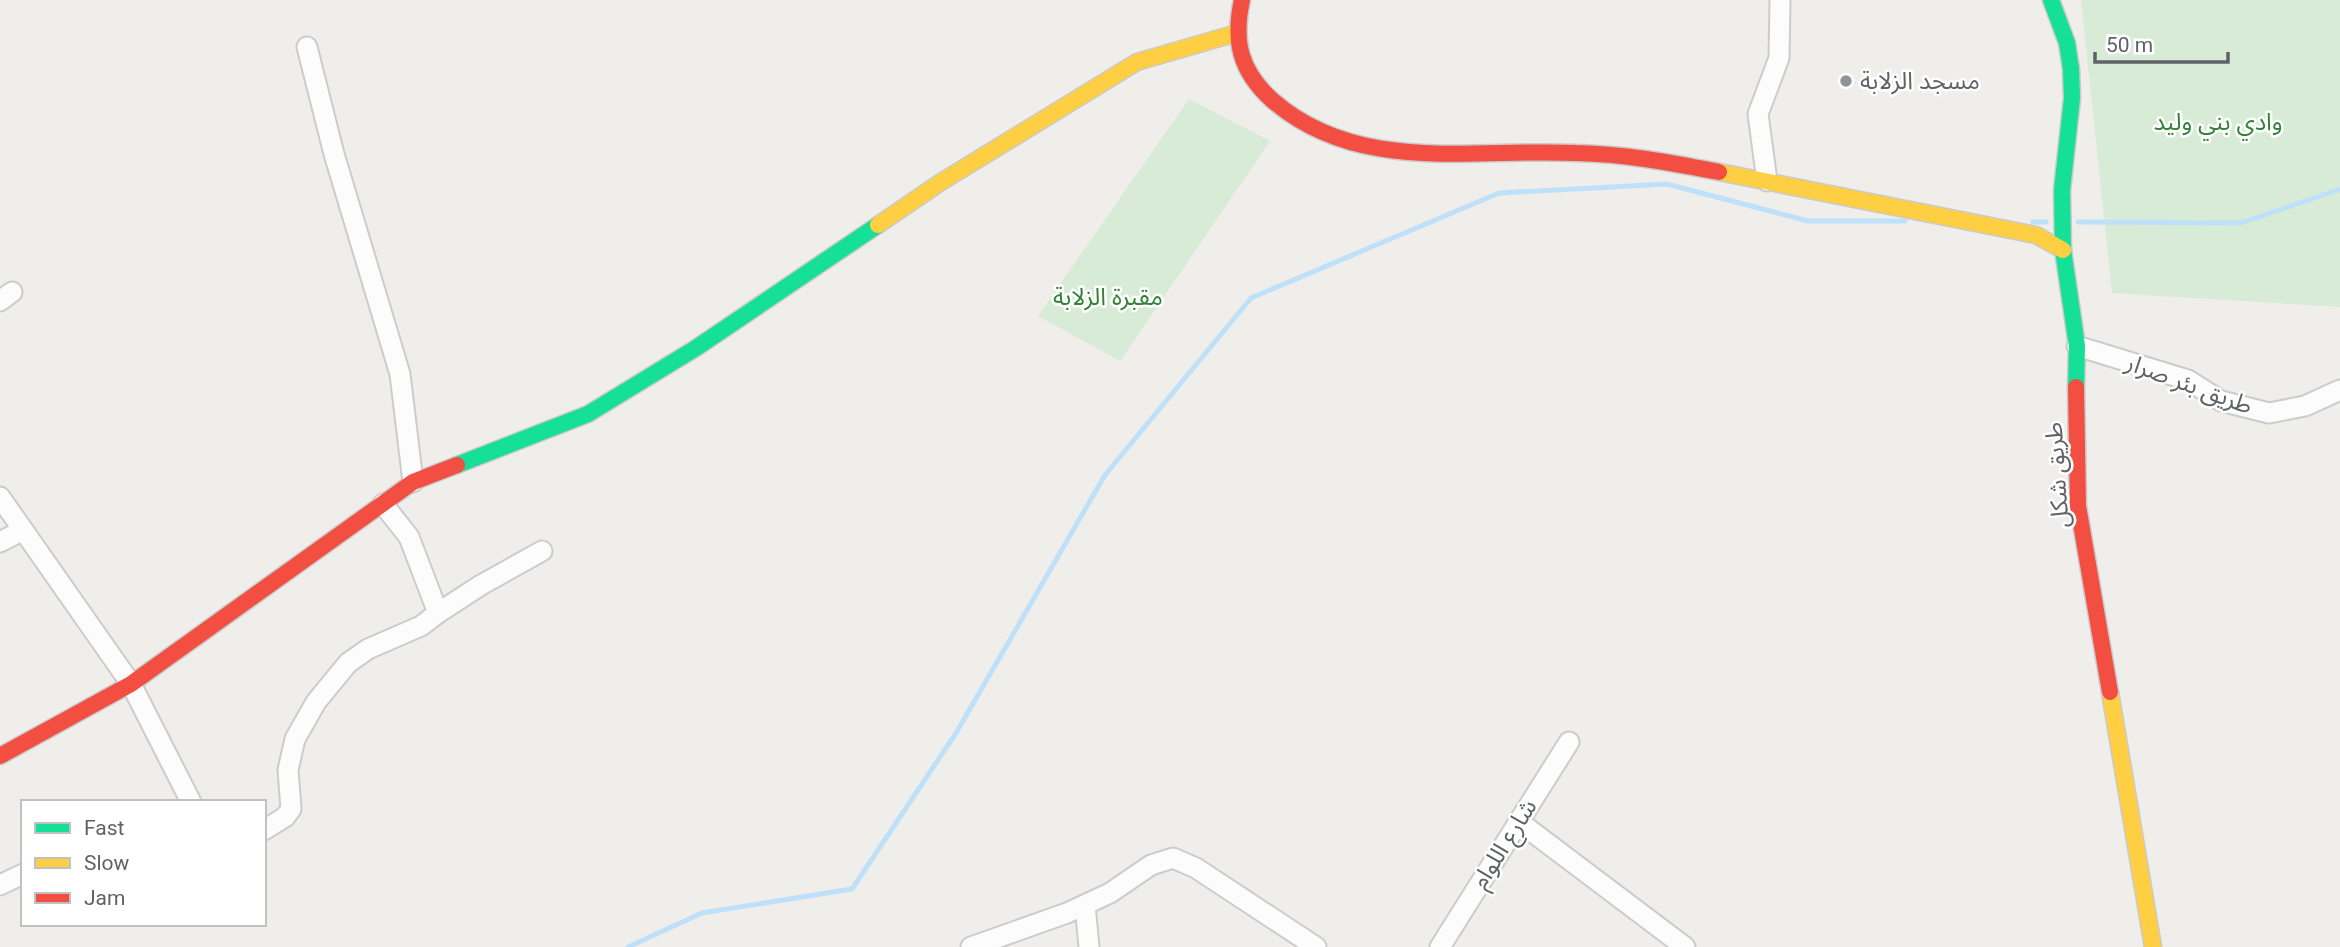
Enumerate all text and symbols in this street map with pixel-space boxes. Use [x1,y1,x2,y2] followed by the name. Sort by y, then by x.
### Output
[2095,21,2228,65] scale bar
[2106,33,2153,57] text: 50 m
[1860,67,1980,95] place label: مسجد الزلابة
[1838,73,1854,89] marker: مسجد الزلابة
[2153,108,2283,141] park label: وادي بني وليد
[1053,283,1163,311] park label: مقبرة الزلابة
[2121,348,2256,421] street label: طريق بئر صرار
[2039,421,2076,529] street label: طريق شكل
[1465,794,1546,896] street label: شارع اللوام
[21,800,266,926] legend
[84,816,125,840] text: Fast
[84,851,130,875] text: Slow
[84,886,125,910] text: Jam

